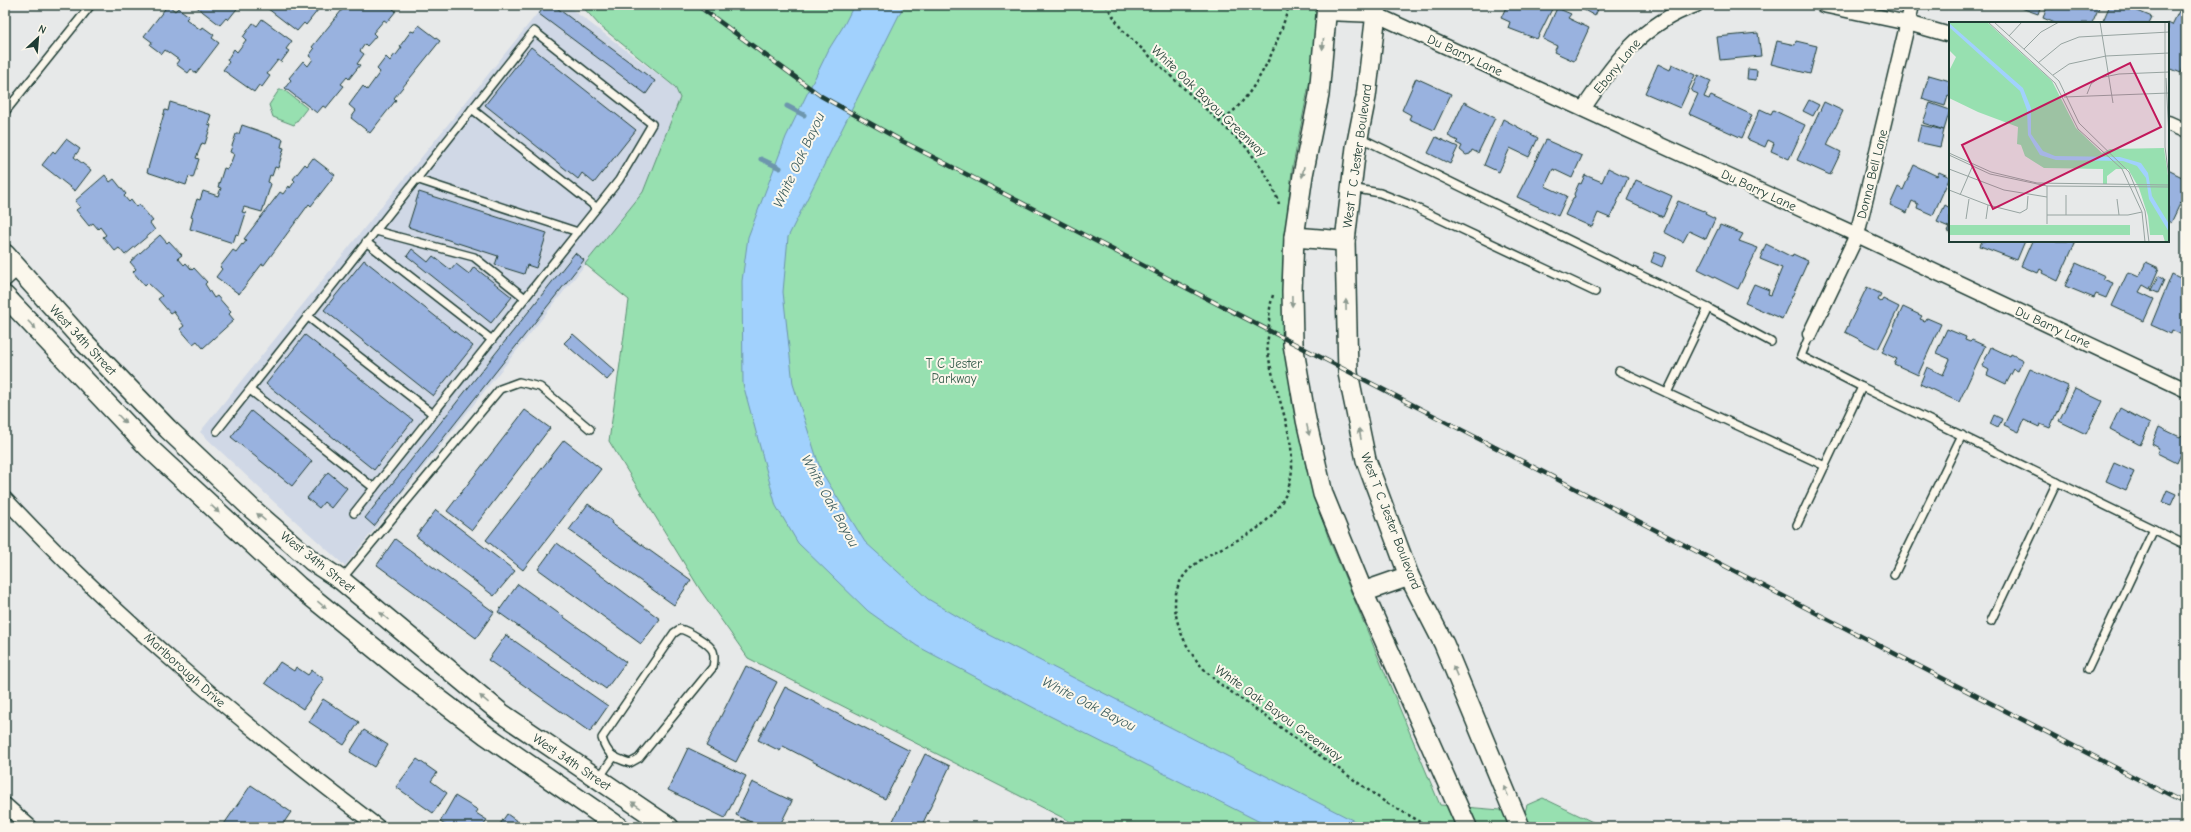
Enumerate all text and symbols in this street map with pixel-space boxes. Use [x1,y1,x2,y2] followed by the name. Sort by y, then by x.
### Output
[18,18,58,58] north arrow
[36,22,48,37] text: N
[1949,22,2169,242] inset map
[1425,31,1505,79] street label: Du Barry Lane
[1590,35,1644,96] street label: Ebony Lane
[1320,38,1327,50] one-way arrow
[1148,42,1270,160] street label: White Oak Bayou Greenway
[1339,83,1375,229] street label: West T C Jester Boulevard
[769,110,829,210] water label: White Oak Bayou
[1854,127,1890,220] street label: Donna Bell Lane
[1300,166,1306,178] one-way arrow
[1719,166,1799,214] street label: Du Barry Lane
[1289,295,1295,308] one-way arrow
[1343,299,1350,311] one-way arrow
[47,302,120,379] street label: West 34th Street
[2013,303,2093,351] street label: Du Barry Lane
[27,320,36,329] one-way arrow
[926,356,983,386] park label: T C Jester Parkway
[117,414,126,424] one-way arrow
[1306,424,1312,436] one-way arrow
[1357,428,1363,440] one-way arrow
[1358,450,1424,592] street label: West T C Jester Boulevard
[798,452,862,550] water label: White Oak Bayou
[210,504,220,514] one-way arrow
[256,512,266,521] one-way arrow
[278,528,359,597] street label: West 34th Street
[316,601,327,610] one-way arrow
[378,611,389,620] one-way arrow
[141,630,229,711] street label: Marlborough Drive
[1212,662,1346,764] street label: White Oak Bayou Greenway
[1452,665,1459,677] one-way arrow
[1039,673,1139,735] water label: White Oak Bayou
[478,694,489,703] one-way arrow
[530,730,615,794] street label: West 34th Street
[1502,784,1508,796] one-way arrow
[631,801,641,809] one-way arrow

